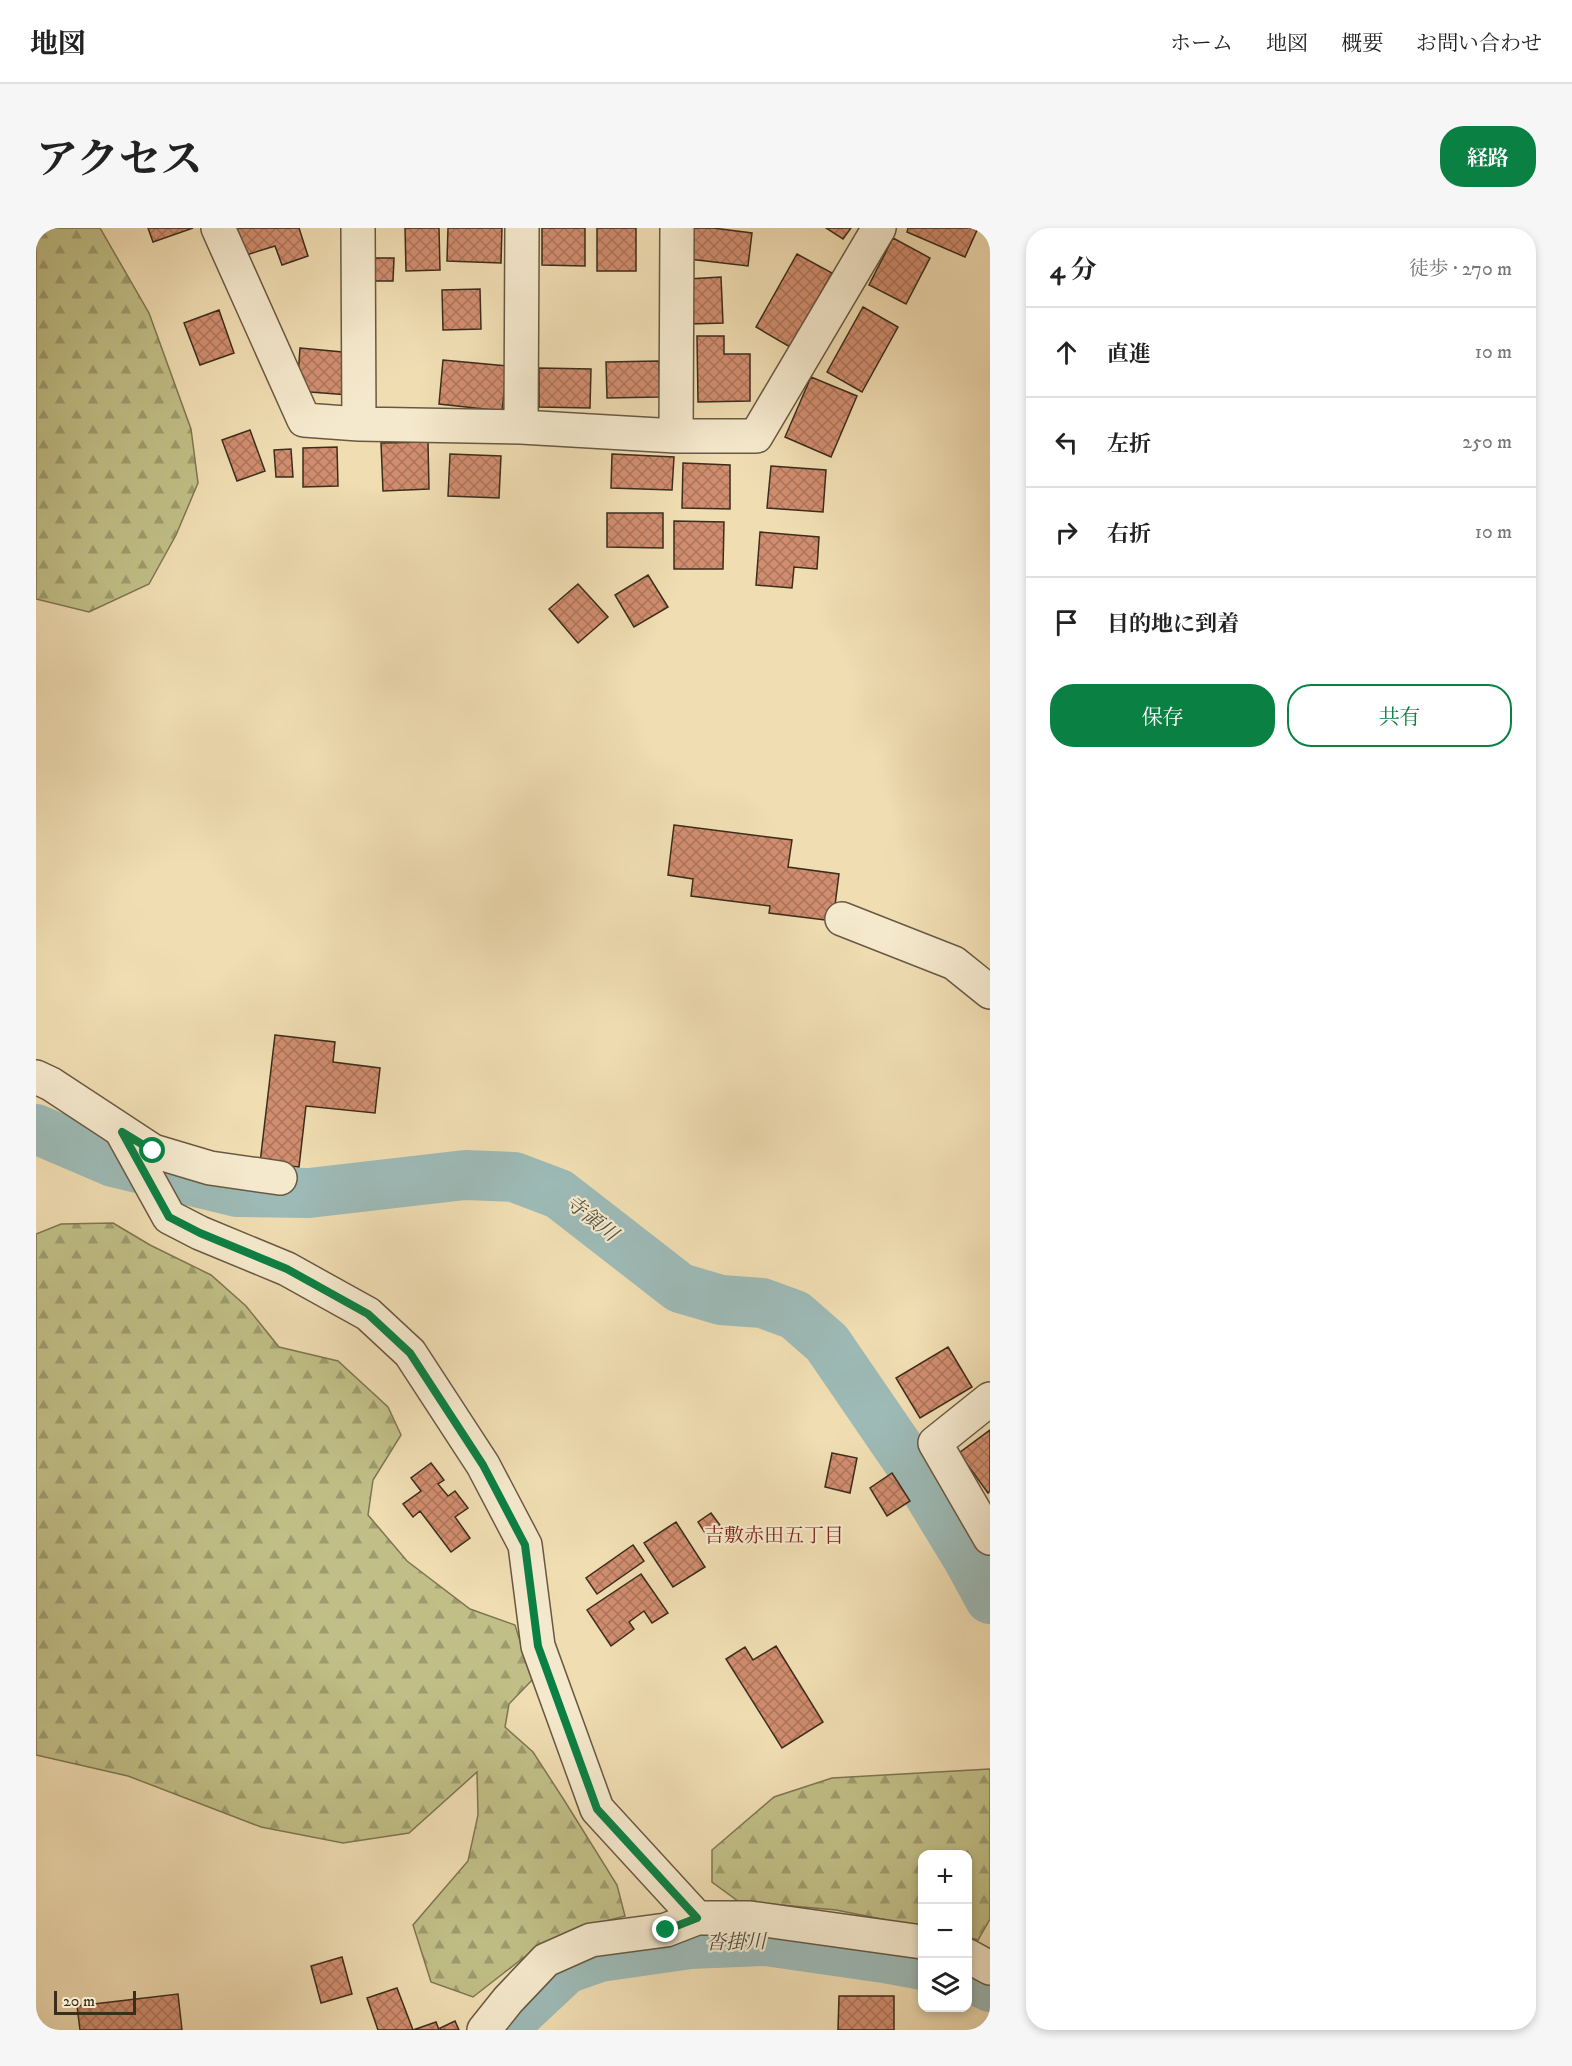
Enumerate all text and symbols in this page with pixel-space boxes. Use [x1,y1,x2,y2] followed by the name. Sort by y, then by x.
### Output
[30,27,86,62] text: 地図
[1170,31,1233,57] text: ホーム
[1266,31,1308,57] text: 地図
[1341,31,1383,57] text: 概要
[1416,31,1542,57] text: お問い合わせ
[1440,126,1536,187] button: 経路
[36,135,203,187] text: アクセス
[1050,254,1097,287] text: 4 分
[1409,257,1512,282] text: 徒歩 · 270 m
[1050,336,1083,369] icon: ahead
[1475,340,1512,365] text: 10 m
[1107,341,1151,368] text: 直進
[1050,426,1083,459] icon: left
[1462,430,1512,455] text: 250 m
[1107,431,1151,458] text: 左折
[1050,516,1083,549] icon: right
[1475,520,1512,545] text: 10 m
[1107,521,1151,548] text: 右折
[1050,606,1083,639] icon: arrive
[1107,611,1239,638] text: 目的地に到着
[1050,684,1275,747] button: 保存
[1287,684,1512,747] button: 共有
[139,1137,165,1163] route start
[560,1191,624,1249] water label: 寺領川
[704,1524,844,1549] district label: 吉敷赤田五丁目
[918,1850,972,2012] map controls
[918,1850,972,1904] button: +
[918,1904,972,1958] button: −
[652,1916,678,1942] route end
[706,1930,768,1956] water label: 沓掛川
[918,1958,972,2012] button: layers
[54,1988,136,2016] scale bar
[63,1991,95,2011] text: 20 m

